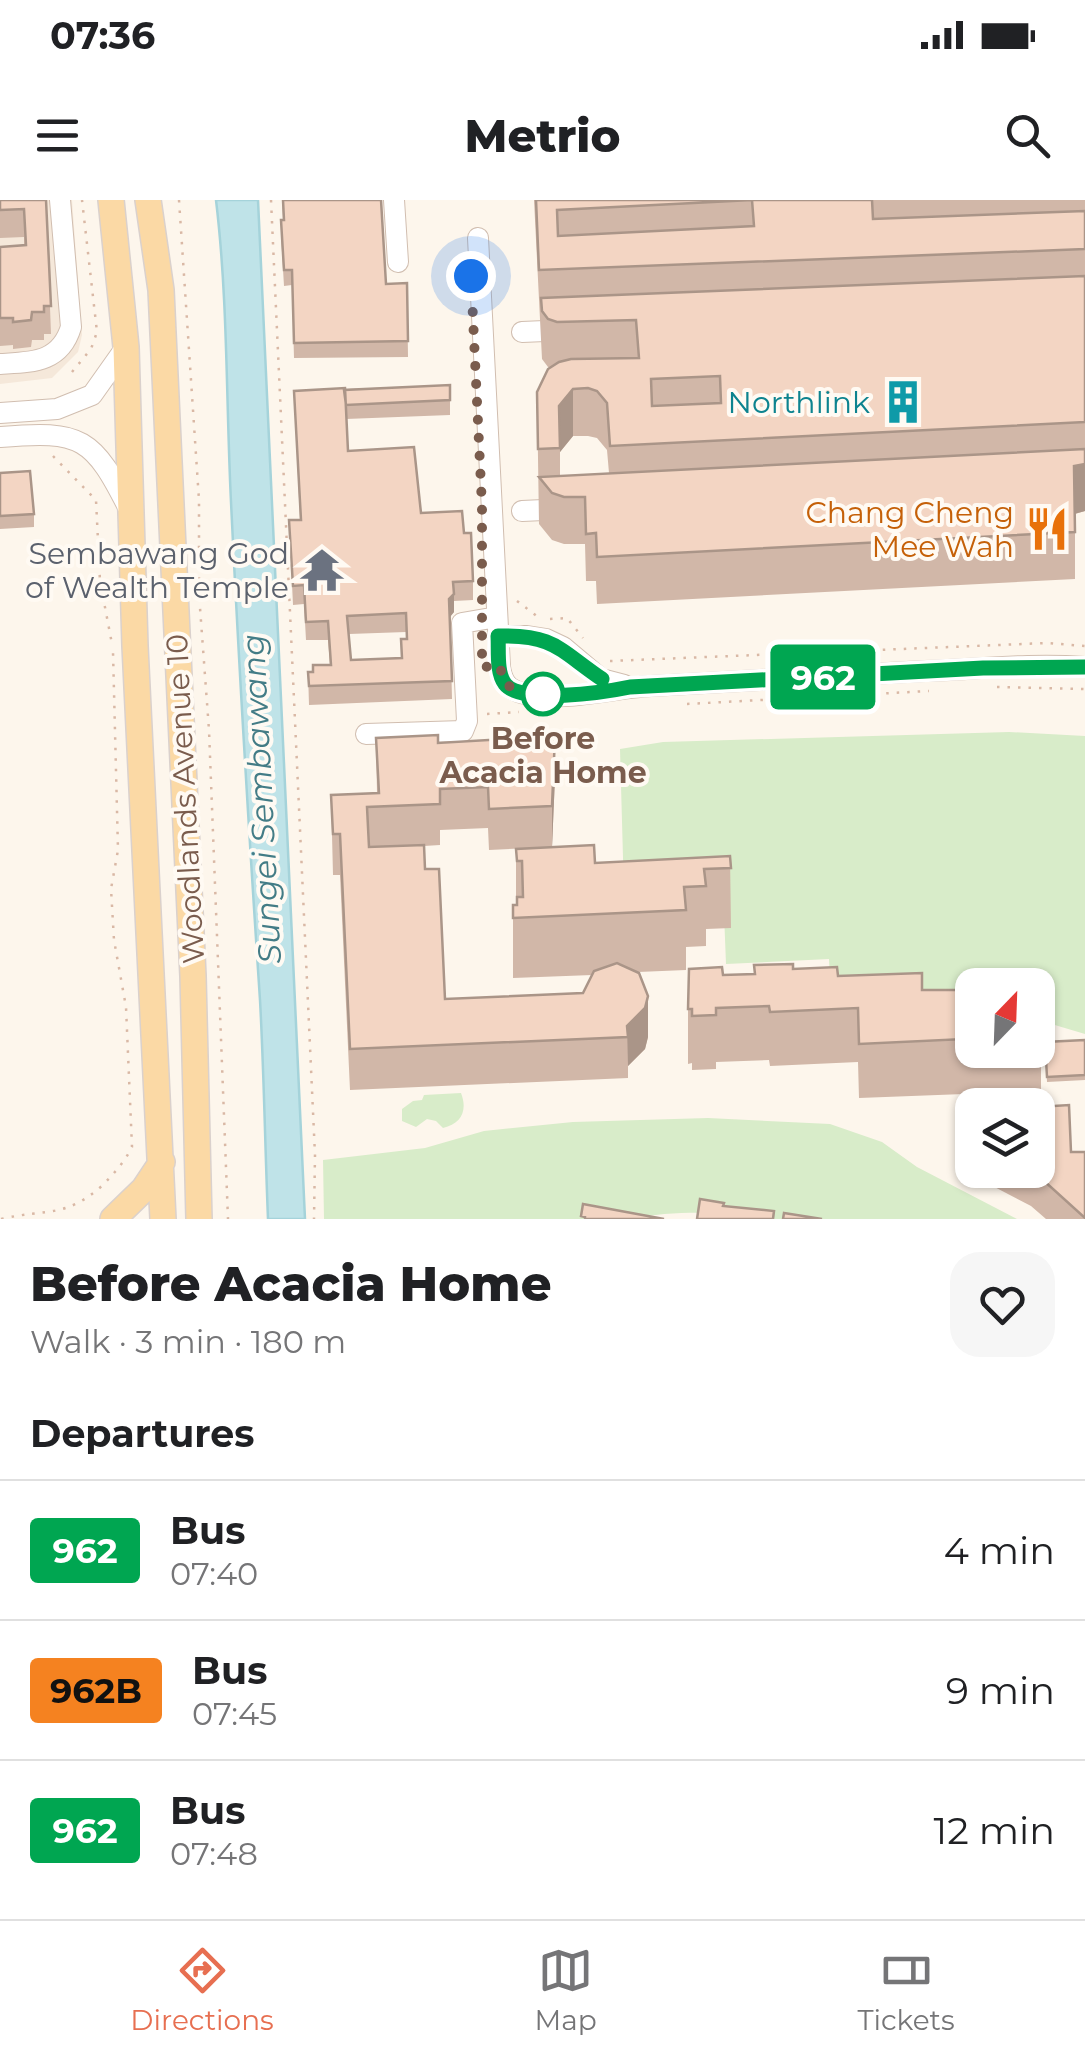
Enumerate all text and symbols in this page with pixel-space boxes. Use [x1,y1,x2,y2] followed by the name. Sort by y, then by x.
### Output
[50,12,155,59] text: 07:36
[30,108,85,163] icon: menu
[465,108,620,163] text: Metrio
[1000,108,1055,163] icon: search
[446,251,496,301] your location
[879,378,927,426] building icon: Northlink
[728,384,870,421] place label: Northlink
[806,494,1014,565] place label: Chang Cheng Mee Wah
[1023,505,1071,553] restaurant icon: Chang Cheng Mee Wah
[25,535,289,606] place label: Sembawang God of Wealth Temple
[298,546,346,594] temple icon: Sembawang God of Wealth Temple
[158,633,212,965] street label: Woodlands Avenue 10
[233,633,289,965] water label: Sungei Sembawang
[766,644,880,710] line badge: 962
[790,656,856,699] text: 962
[522,673,564,715] marker: Before Acacia Home
[438,720,647,791] place label: Before Acacia Home
[955,968,1055,1068] north arrow
[955,968,1055,1188] map controls
[955,1088,1055,1188] button: layers
[950,1252,1055,1357] button: heart
[30,1255,551,1313] text: Before Acacia Home
[30,1322,346,1361] text: Walk · 3 min · 180 m
[30,1410,254,1457] text: Departures
[170,1507,245,1554] text: Bus
[944,1527,1055,1574] text: 4 min
[52,1529,118,1572] text: 962
[170,1554,258,1593] text: 07:40
[192,1647,267,1694] text: Bus
[946,1667,1055,1714] text: 9 min
[50,1669,142,1712] text: 962B
[192,1694,277,1733] text: 07:45
[170,1787,245,1834] text: Bus
[934,1807,1055,1854] text: 12 min
[52,1809,118,1852] text: 962
[170,1834,258,1873] text: 07:48
[130,1943,274,2037] tab: Directions
[534,1943,597,2037] tab: Map
[857,1943,955,2037] tab: Tickets

